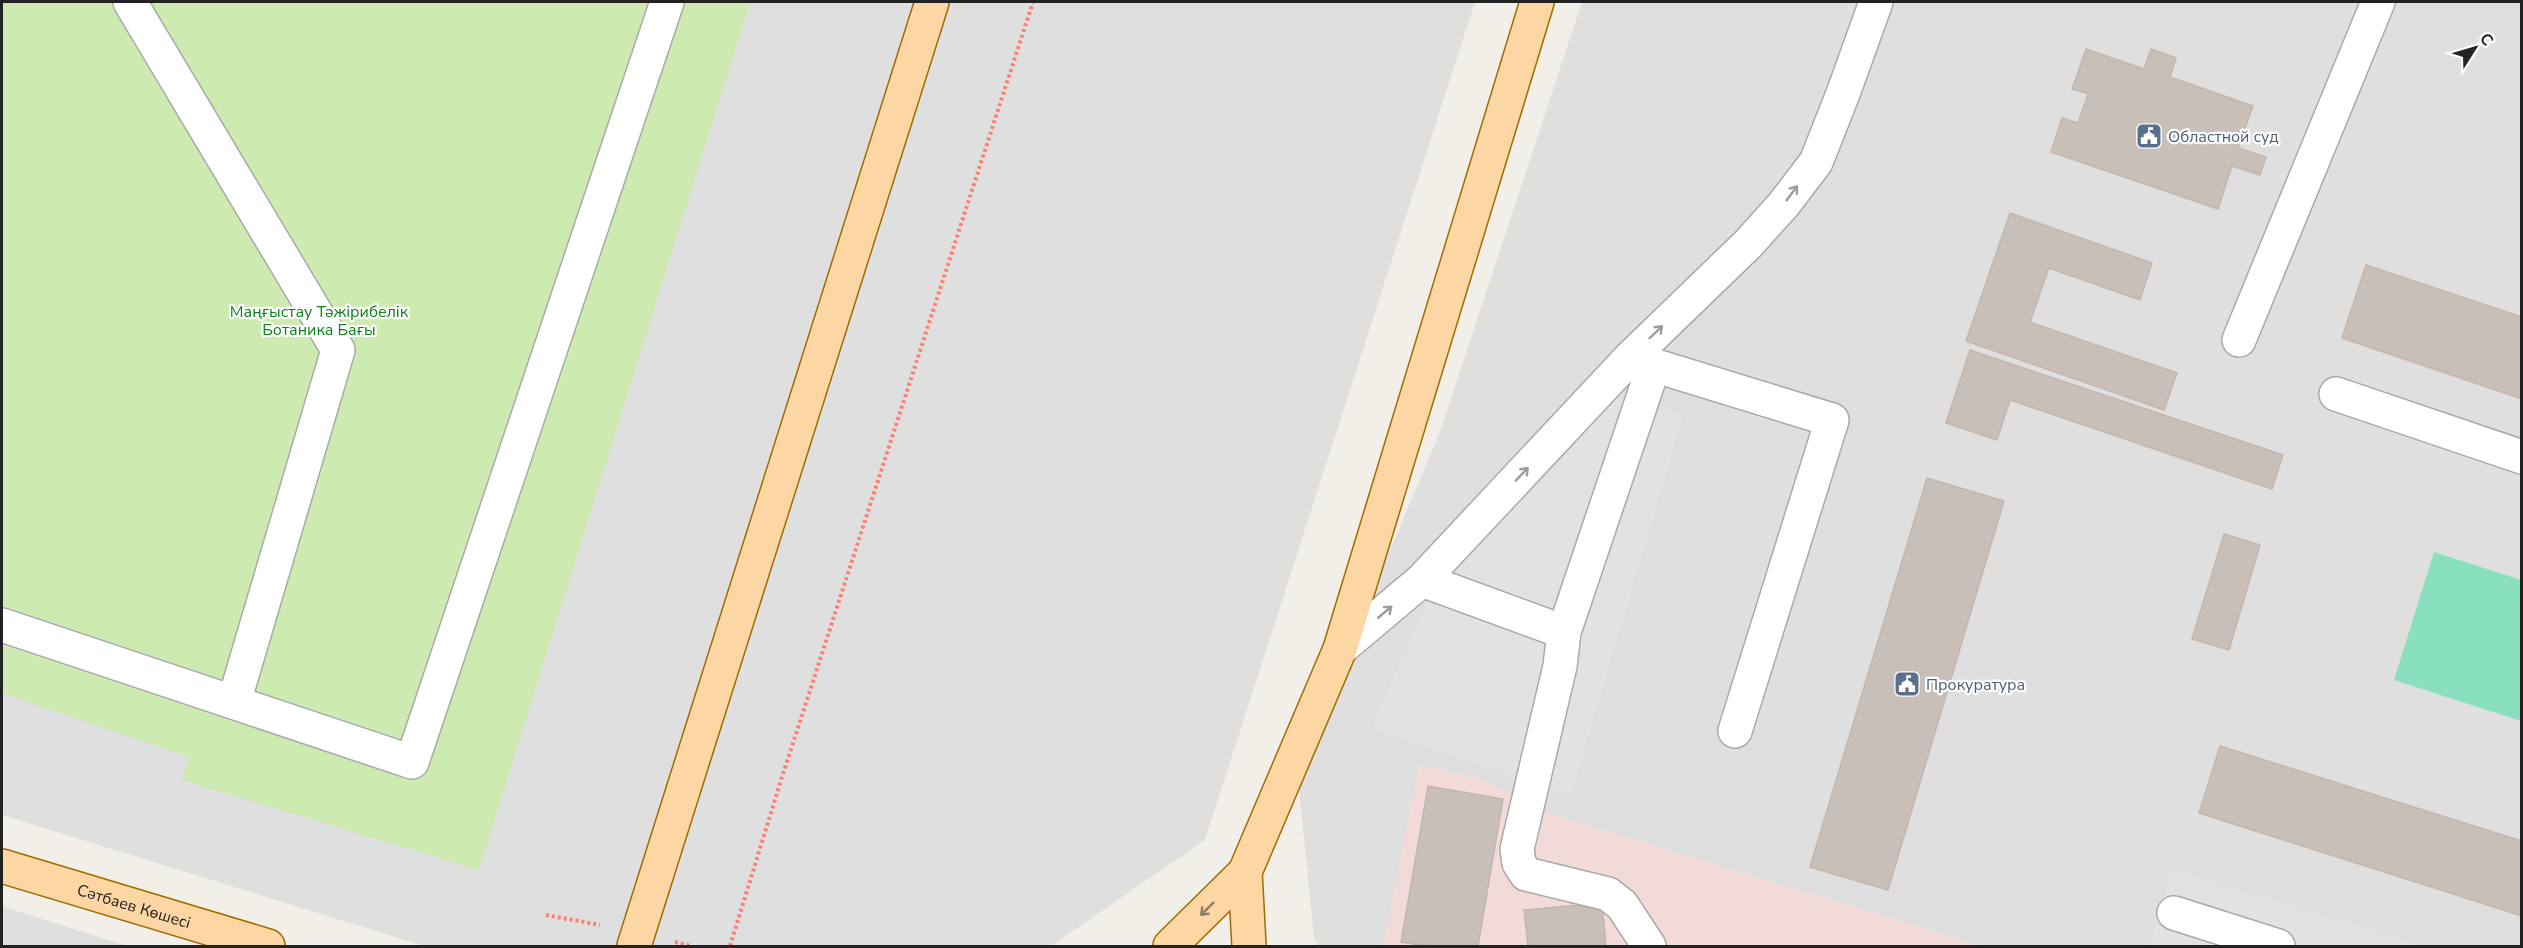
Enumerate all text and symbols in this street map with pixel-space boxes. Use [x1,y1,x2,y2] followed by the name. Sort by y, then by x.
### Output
[2445,18,2505,78] north arrow
[2474,29,2498,51] text: С
[2134,121,2164,151] public building icon: Областной суд
[2168,126,2279,148] place label: Областной суд
[1786,185,1799,201] one-way arrow
[230,301,409,341] park label: Маңғыстау Тәжірибелік Ботаника Бағы
[1649,325,1664,340] one-way arrow
[1515,466,1529,481] one-way arrow
[1377,605,1393,618] one-way arrow
[1892,669,1922,699] public building icon: Прокуратура
[1926,674,2025,696] place label: Прокуратура
[74,879,193,934] street label: Сәтбаев Көшесі
[1200,902,1215,917] one-way arrow

